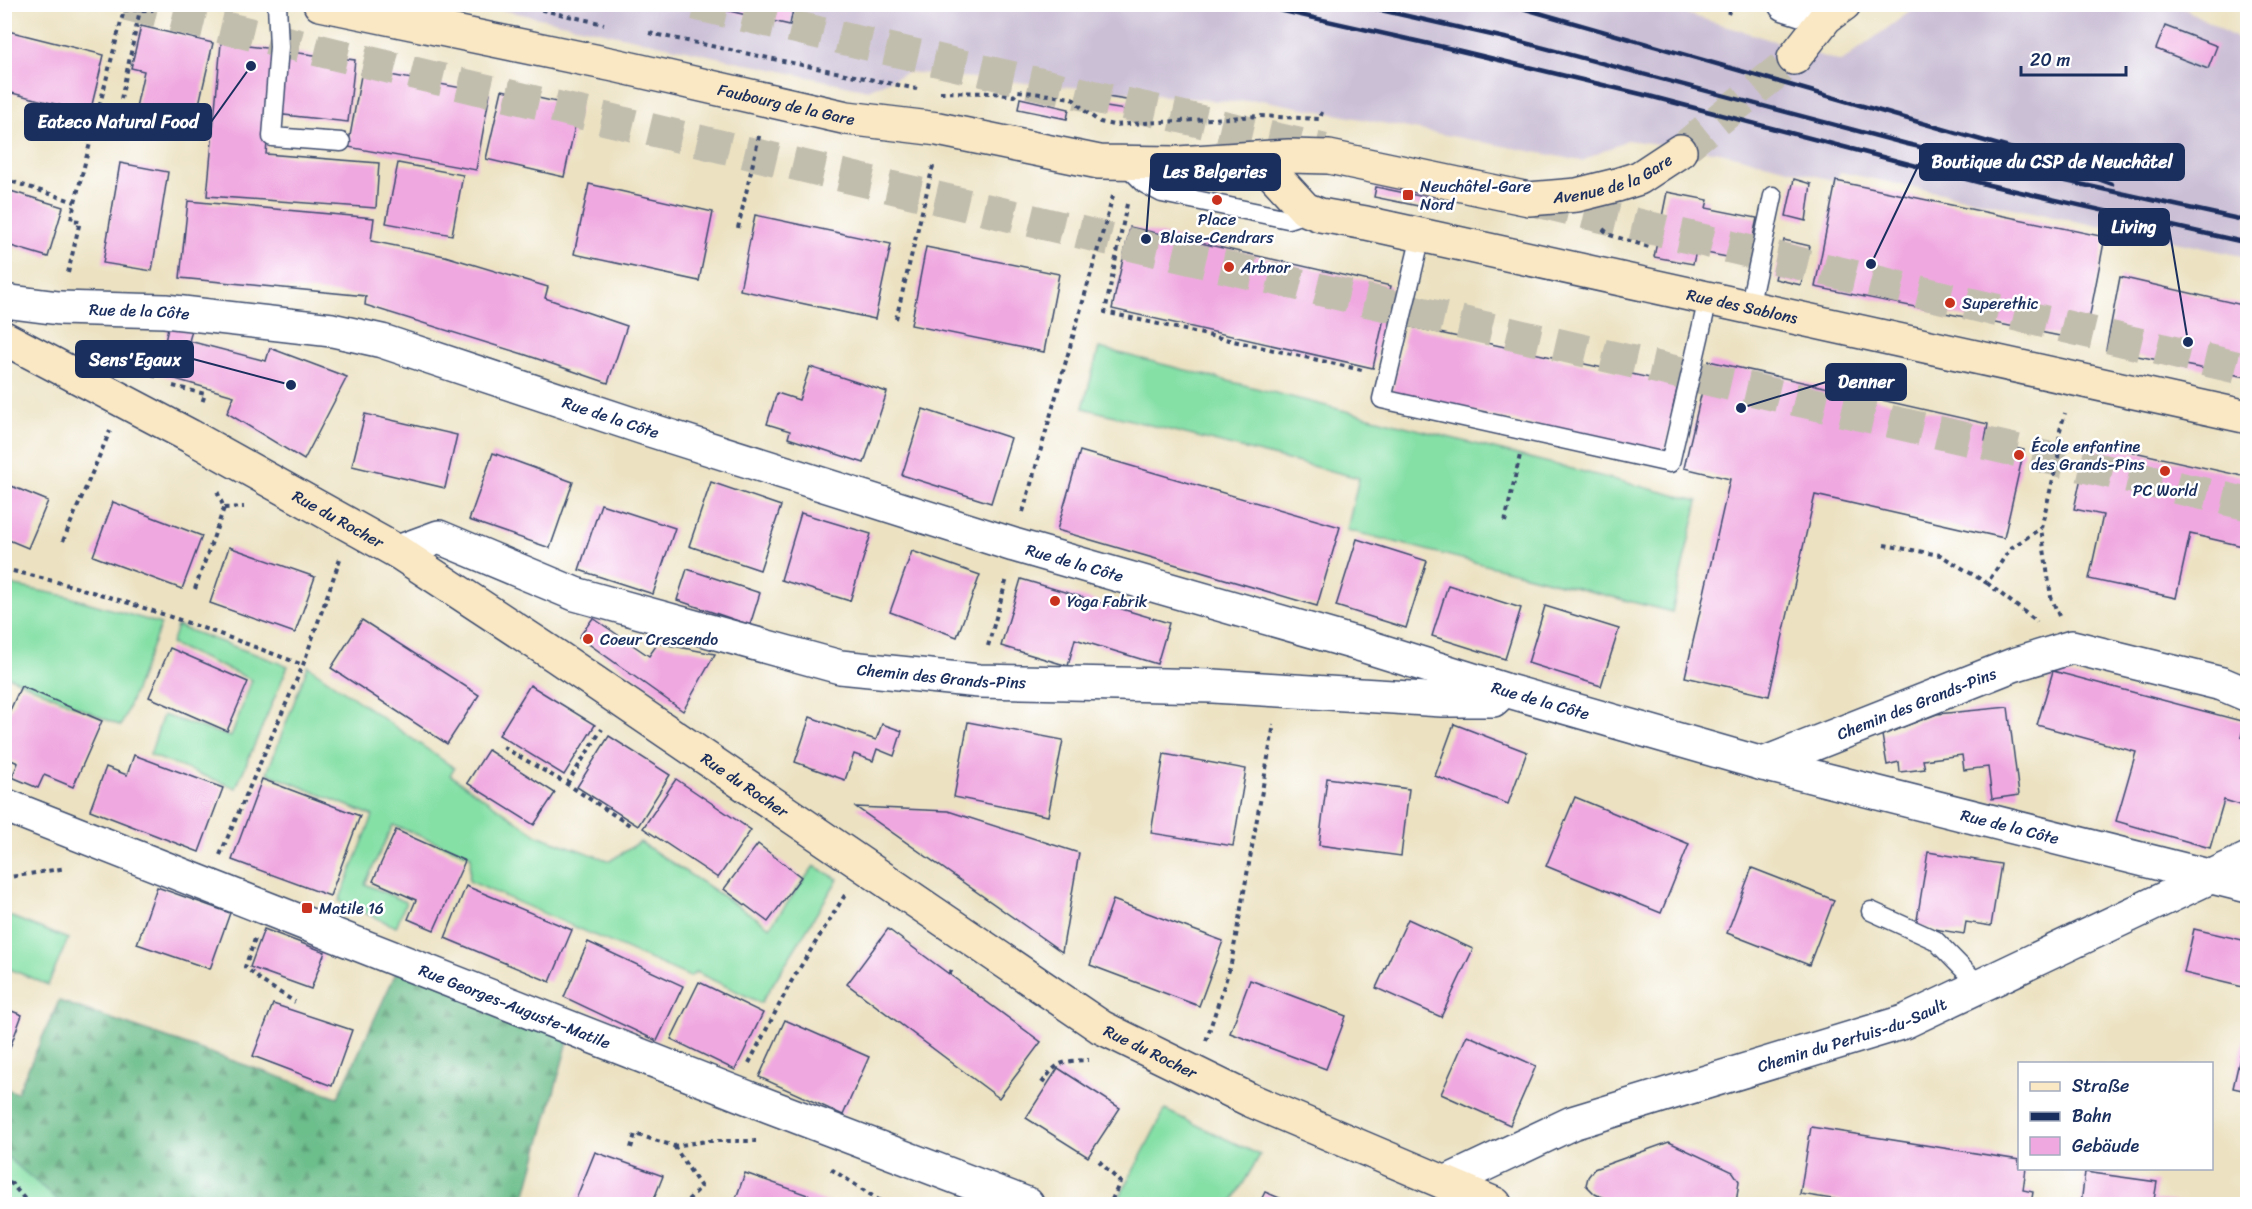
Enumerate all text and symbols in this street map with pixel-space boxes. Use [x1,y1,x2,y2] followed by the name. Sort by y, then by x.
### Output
[2021,39,2126,77] scale bar
[2030,44,2070,76] text: 20 m
[715,75,856,133] street label: Faubourg de la Gare
[25,104,211,140] callout: Eateco Natural Food
[38,106,200,138] text: Eateco Natural Food
[1920,144,2184,180] callout: Boutique du CSP de Neuchâtel
[1551,145,1678,212] street label: Avenue de la Gare
[1931,146,2173,178] text: Boutique du CSP de Neuchâtel
[1151,154,1280,190] callout: Les Belgeries
[1163,156,1268,188] text: Les Belgeries
[1420,172,1531,219] place label: Neuchâtel-Gare Nord
[1401,188,1415,202] marker: Neuchâtel-Gare Nord
[1210,193,1224,207] marker: Place Blaise-Cendrars
[1160,205,1274,252] place label: Place Blaise-Cendrars
[2099,209,2169,245] callout: Living
[2111,211,2157,243] text: Living
[1240,253,1291,282] place label: Arbnor
[1222,260,1236,274] marker: Arbnor
[1684,279,1801,332] street label: Rue des Sablons
[1962,289,2039,318] place label: Superethic
[89,294,191,328] street label: Rue de la Côte
[1943,296,1957,310] marker: Superethic
[76,341,193,377] callout: Sens'Egaux
[88,344,182,376] text: Sens'Egaux
[1826,364,1906,400] callout: Denner
[1838,366,1896,398] text: Denner
[559,387,663,447] street label: Rue de la Côte
[2031,432,2146,479] place label: École enfantine des Grands-Pins
[2012,448,2026,462] marker: École enfantine des Grands-Pins
[2158,464,2172,478] marker: PC World
[2133,476,2199,505] place label: PC World
[287,481,391,557] street label: Rue du Rocher
[1022,535,1127,590] street label: Rue de la Côte
[1067,587,1148,616] place label: Yoga Fabrik
[1048,594,1062,608] marker: Yoga Fabrik
[600,625,718,654] place label: Coeur Crescendo
[581,632,595,646] marker: Coeur Crescendo
[856,654,1027,697] street label: Chemin des Grands-Pins
[1832,658,2001,748] street label: Chemin des Grands-Pins
[1488,672,1593,728] street label: Rue de la Côte
[695,744,796,826] street label: Rue du Rocher
[1958,800,2062,852] street label: Rue de la Côte
[319,894,384,923] place label: Matile 16
[300,901,314,915] marker: Matile 16
[415,955,615,1057] street label: Rue Georges-Auguste-Matile
[1753,989,1952,1080] street label: Chemin du Pertuis-du-Sault
[1099,1016,1204,1087] street label: Rue du Rocher
[2018,1062,2213,1170] legend
[2072,1070,2129,1102] text: Straße
[2072,1100,2112,1132] text: Bahn
[2072,1130,2140,1162] text: Gebäude

